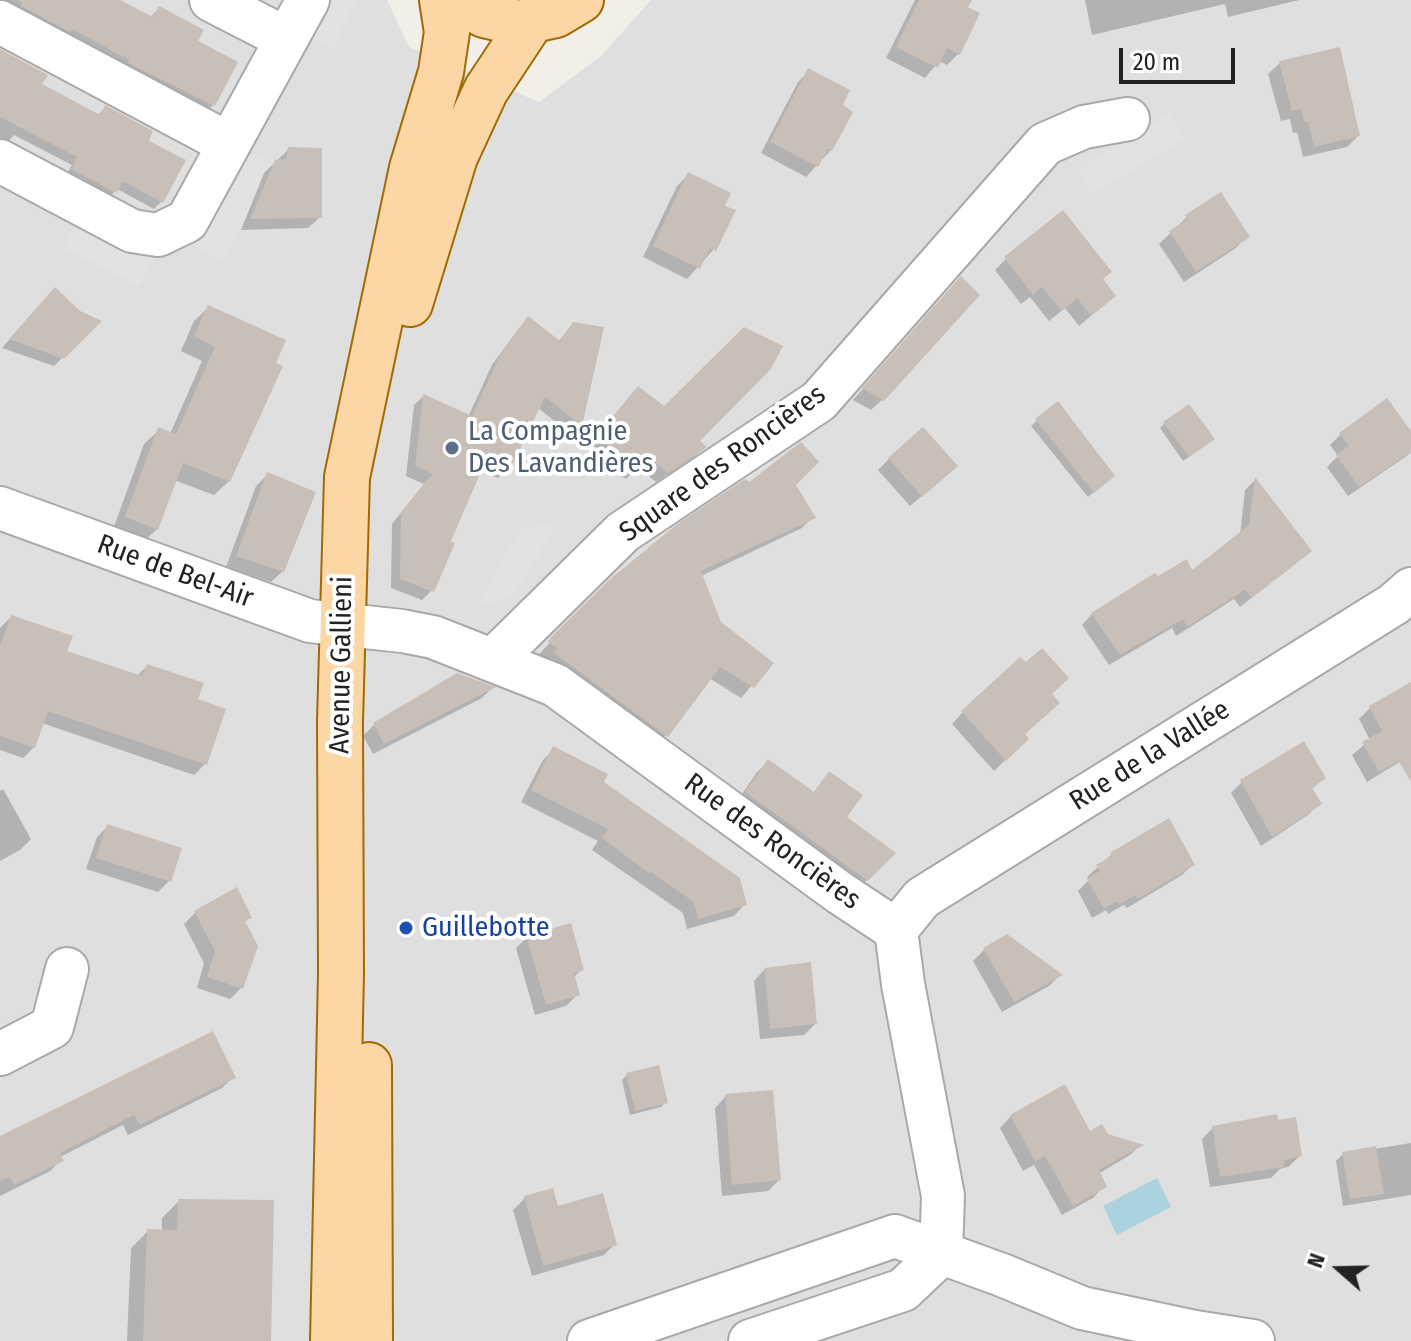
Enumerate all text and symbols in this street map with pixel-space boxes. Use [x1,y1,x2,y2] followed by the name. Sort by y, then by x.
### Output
[1123,32,1239,82] scale bar
[1133,48,1180,76] text: 20 m
[614,378,832,550] street label: Square des Roncières
[468,415,653,481] place label: La Compagnie Des Lavandières
[443,439,461,457] marker: La Compagnie Des Lavandières
[92,528,258,616] street label: Rue de Bel-Air
[324,576,360,754] street label: Avenue Gallieni
[1064,693,1236,819] street label: Rue de la Vallée
[677,767,867,917] street label: Rue des Roncières
[422,911,550,945] place label: Guillebotte
[397,919,415,937] marker: Guillebotte
[1299,1229,1379,1309] north arrow
[1301,1250,1331,1271] text: N

